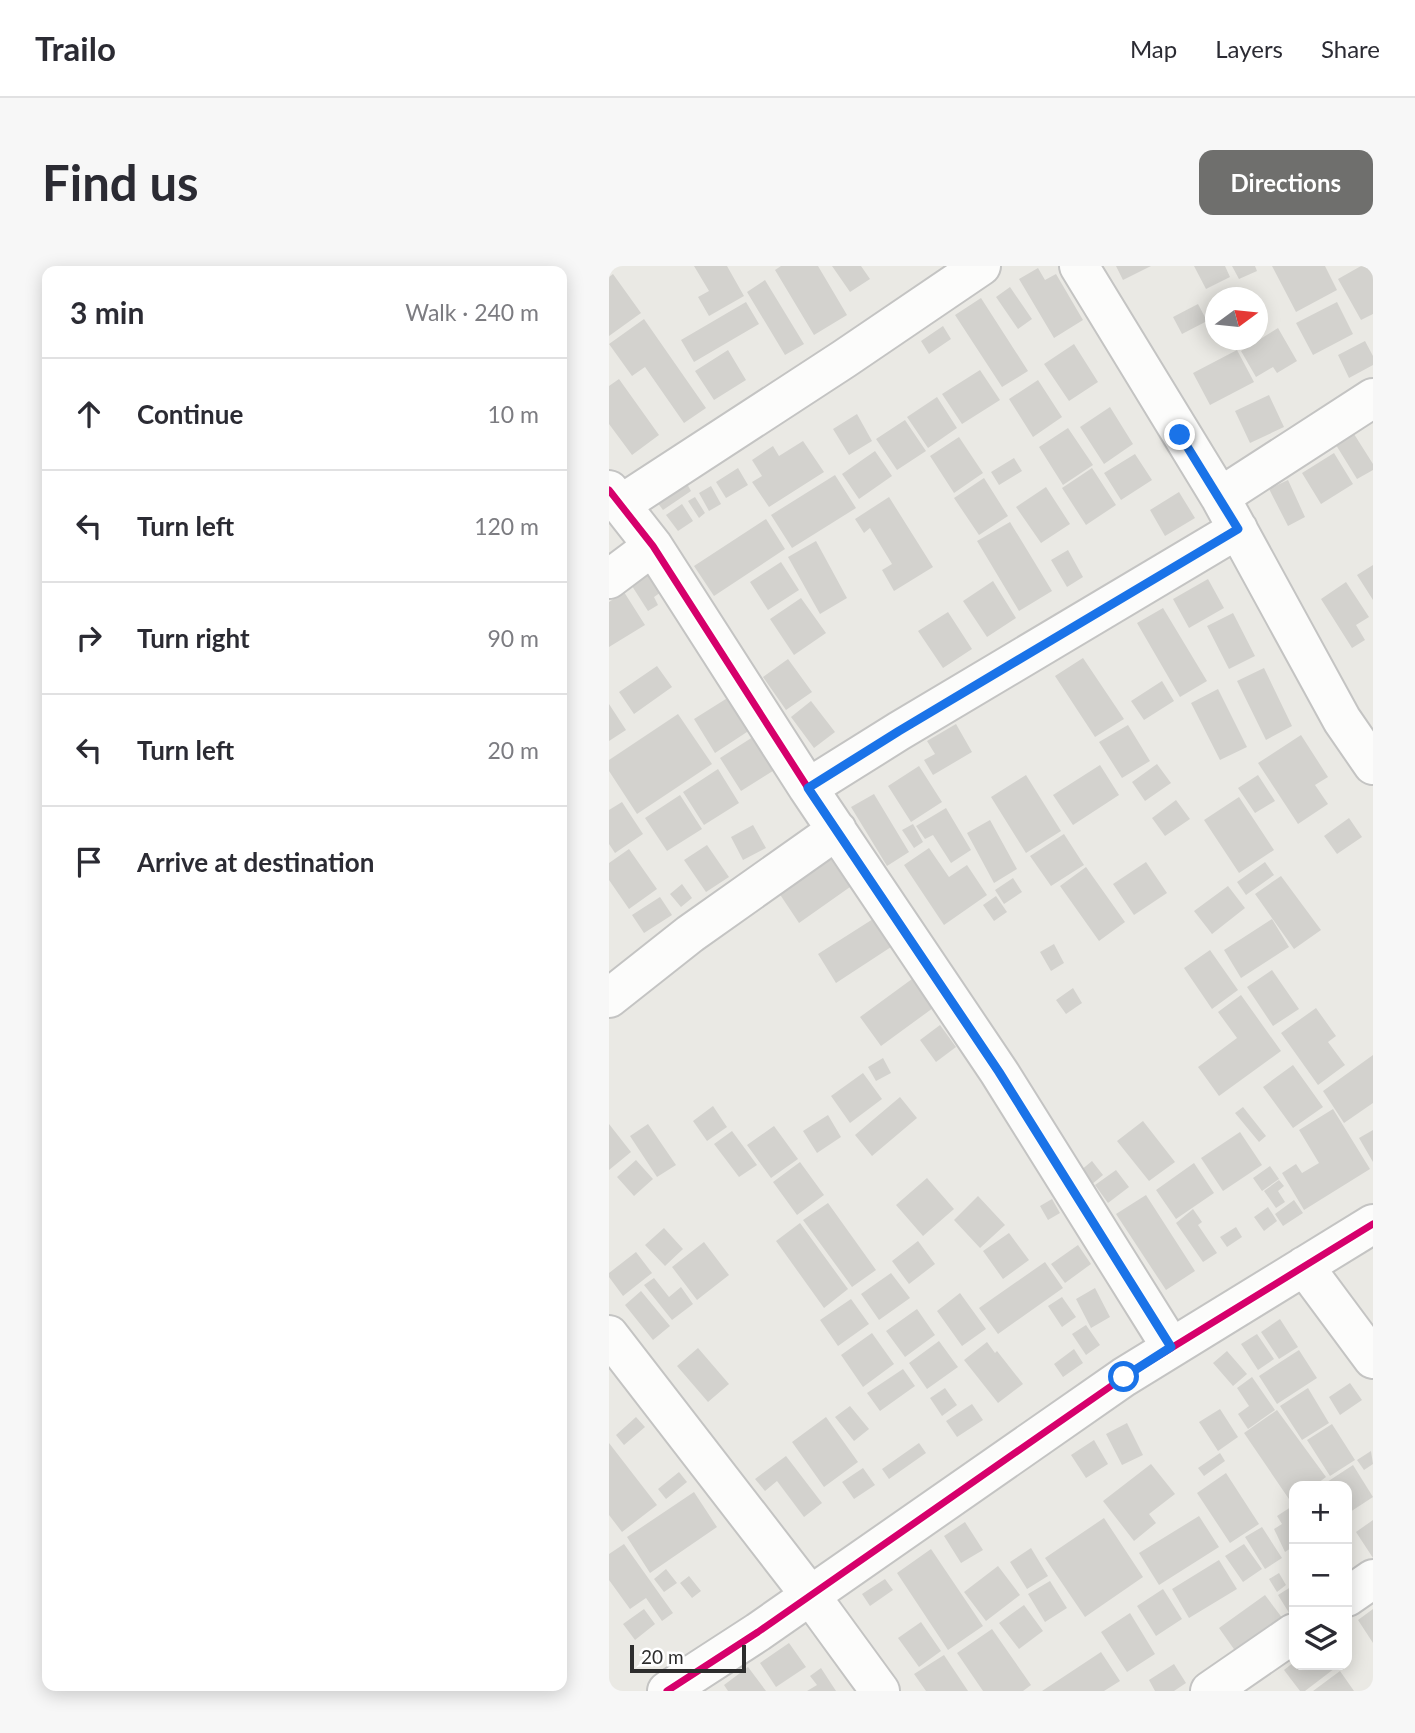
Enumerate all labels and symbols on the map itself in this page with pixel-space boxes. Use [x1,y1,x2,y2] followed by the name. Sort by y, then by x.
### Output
[1205,287,1268,350] north arrow
[1164,419,1195,450] route end
[1108,1361,1139,1392] route start
[630,1642,745,1674] scale bar

